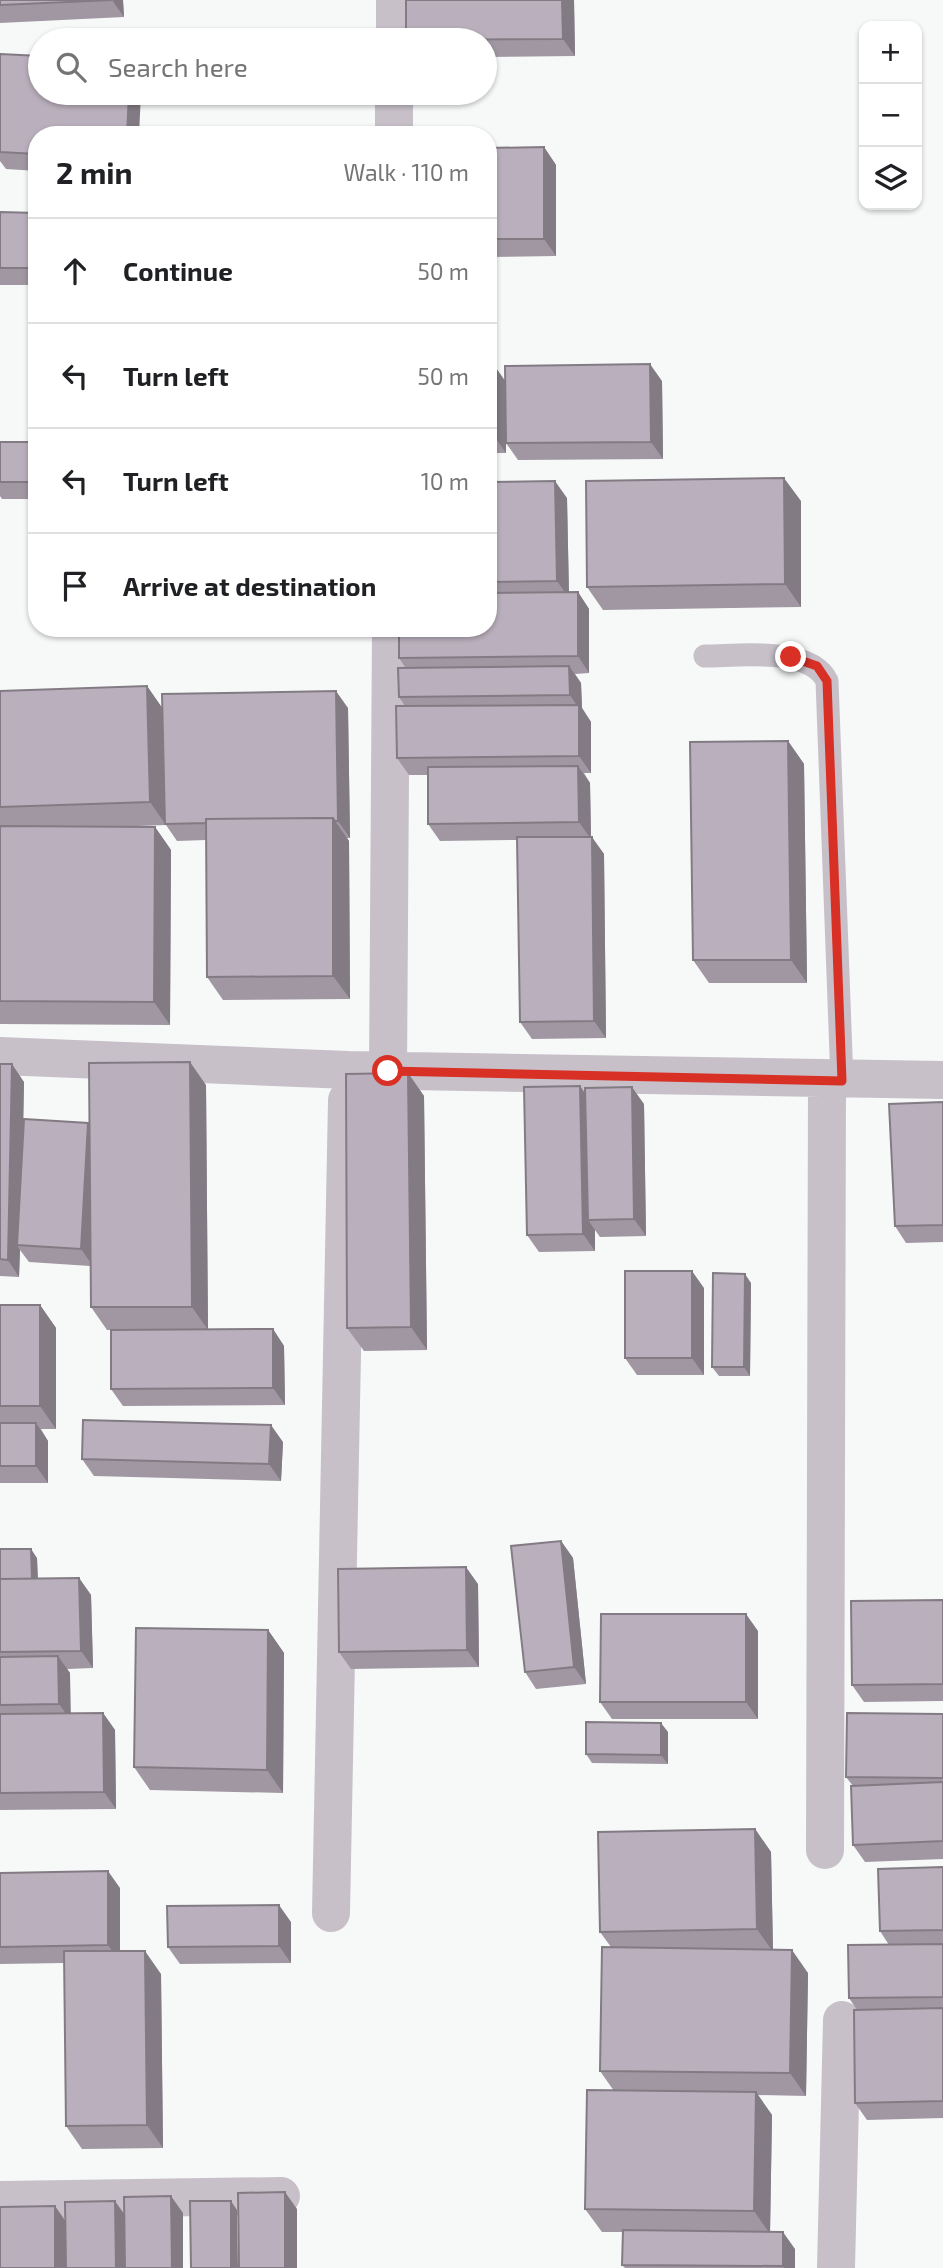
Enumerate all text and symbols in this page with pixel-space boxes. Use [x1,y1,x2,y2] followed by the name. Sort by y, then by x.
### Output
[859,21,922,210] map controls
[859,21,922,84] button: +
[28,28,497,105] search box
[52,48,90,86] icon: search
[108,51,248,82] text: Search here
[859,84,922,147] button: −
[859,147,922,210] button: layers
[56,154,133,190] text: 2 min
[343,158,469,186] text: Walk · 110 m
[56,252,94,290] icon: ahead
[123,255,233,286] text: Continue
[418,257,469,285] text: 50 m
[56,357,94,395] icon: left
[123,360,229,391] text: Turn left
[418,362,469,390] text: 50 m
[56,462,94,500] icon: left
[123,465,229,496] text: Turn left
[421,467,469,495] text: 10 m
[56,567,94,605] icon: arrive
[123,570,376,601] text: Arrive at destination
[775,641,806,672] route end
[372,1055,403,1086] route start

